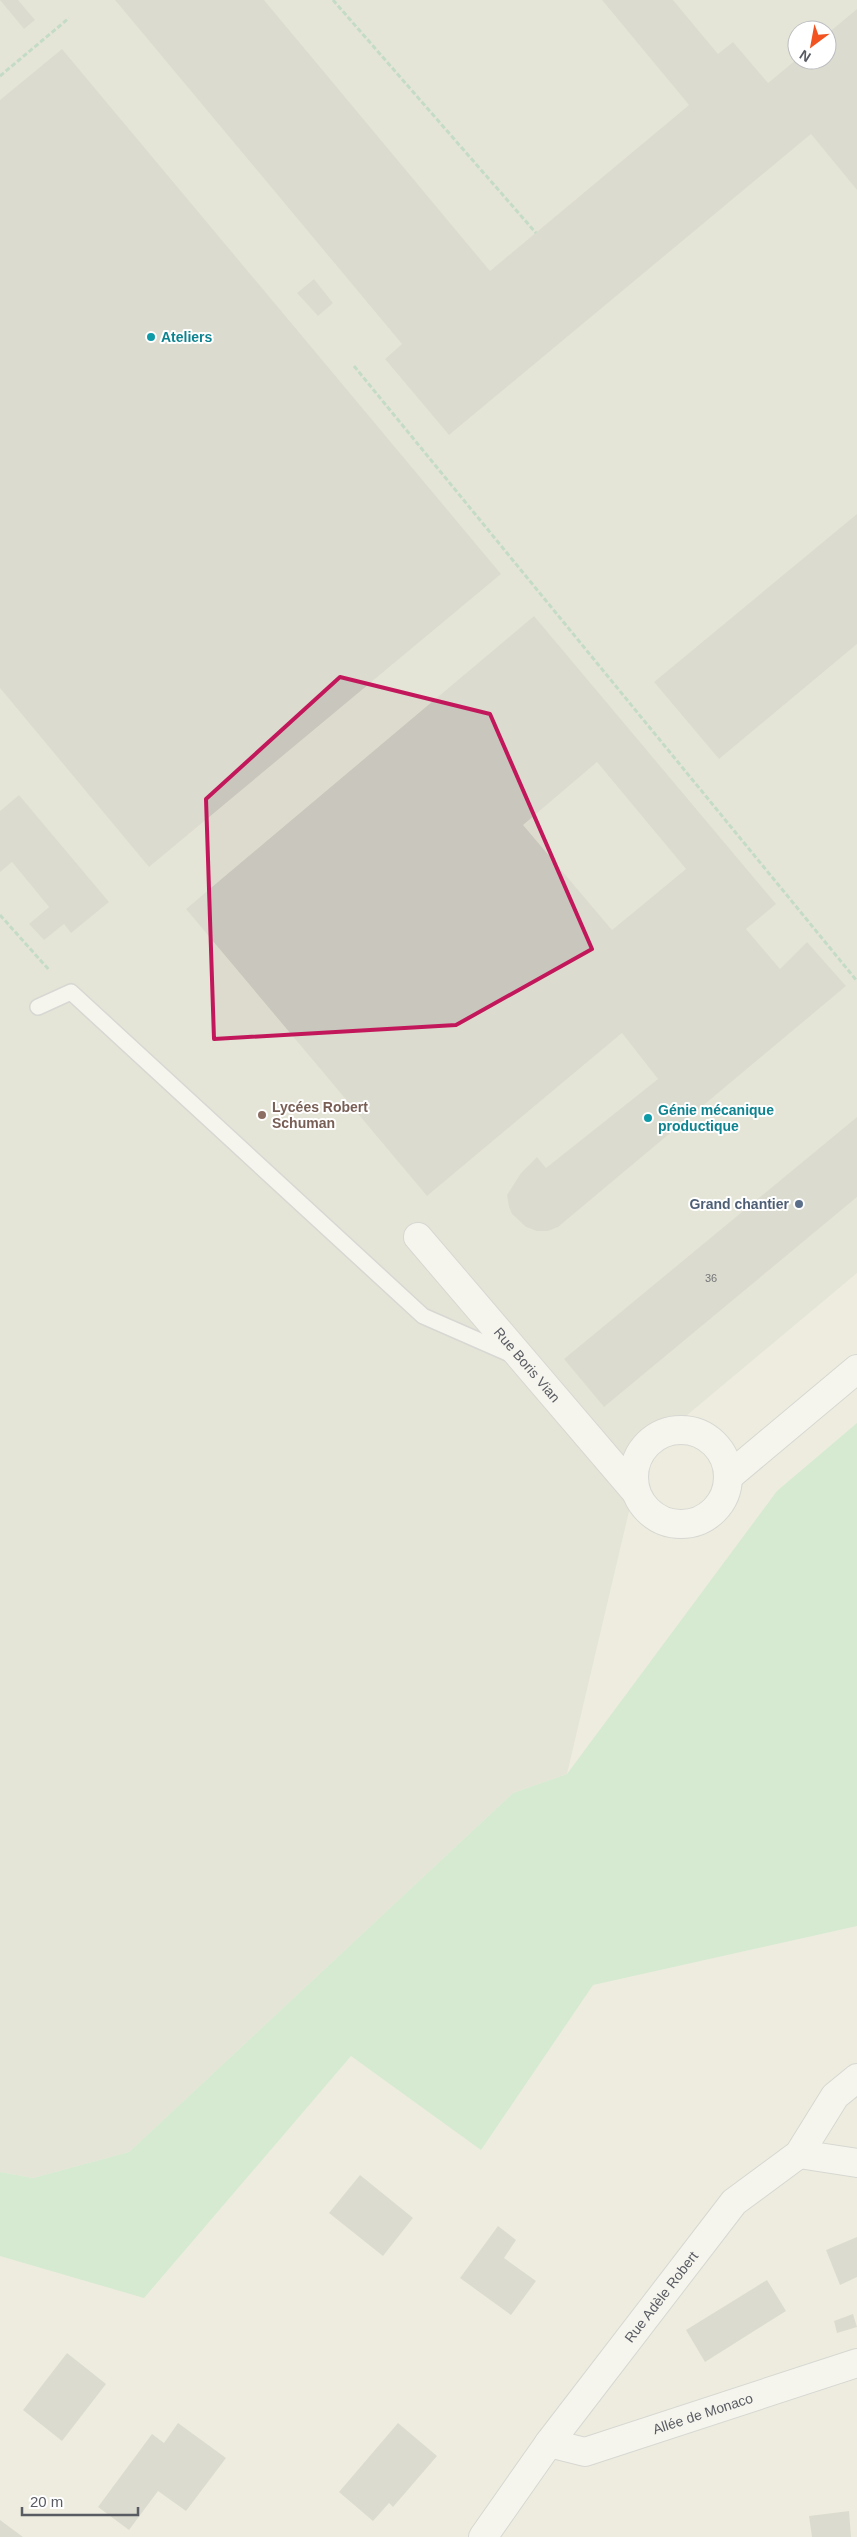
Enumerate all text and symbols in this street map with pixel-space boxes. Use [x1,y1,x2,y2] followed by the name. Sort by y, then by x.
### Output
[787,20,837,70] north arrow
[797,47,814,65] text: N
[161,329,213,345] place label: Ateliers
[145,331,157,343] marker: Ateliers
[272,1099,368,1131] place label: Lycées Robert Schuman
[658,1102,774,1134] place label: Génie mécanique productique
[256,1109,268,1121] marker: Lycées Robert Schuman
[642,1112,654,1124] marker: Génie mécanique productique
[689,1196,790,1212] place label: Grand chantier
[793,1198,805,1210] marker: Grand chantier
[705,1272,717,1284] house number: 36
[491,1324,563,1405] street label: Rue Boris Vian
[621,2248,701,2346] street label: Rue Adèle Robert
[651,2390,755,2437] street label: Allée de Monaco
[22,2484,139,2516] scale bar
[30,2493,63,2510] text: 20 m

